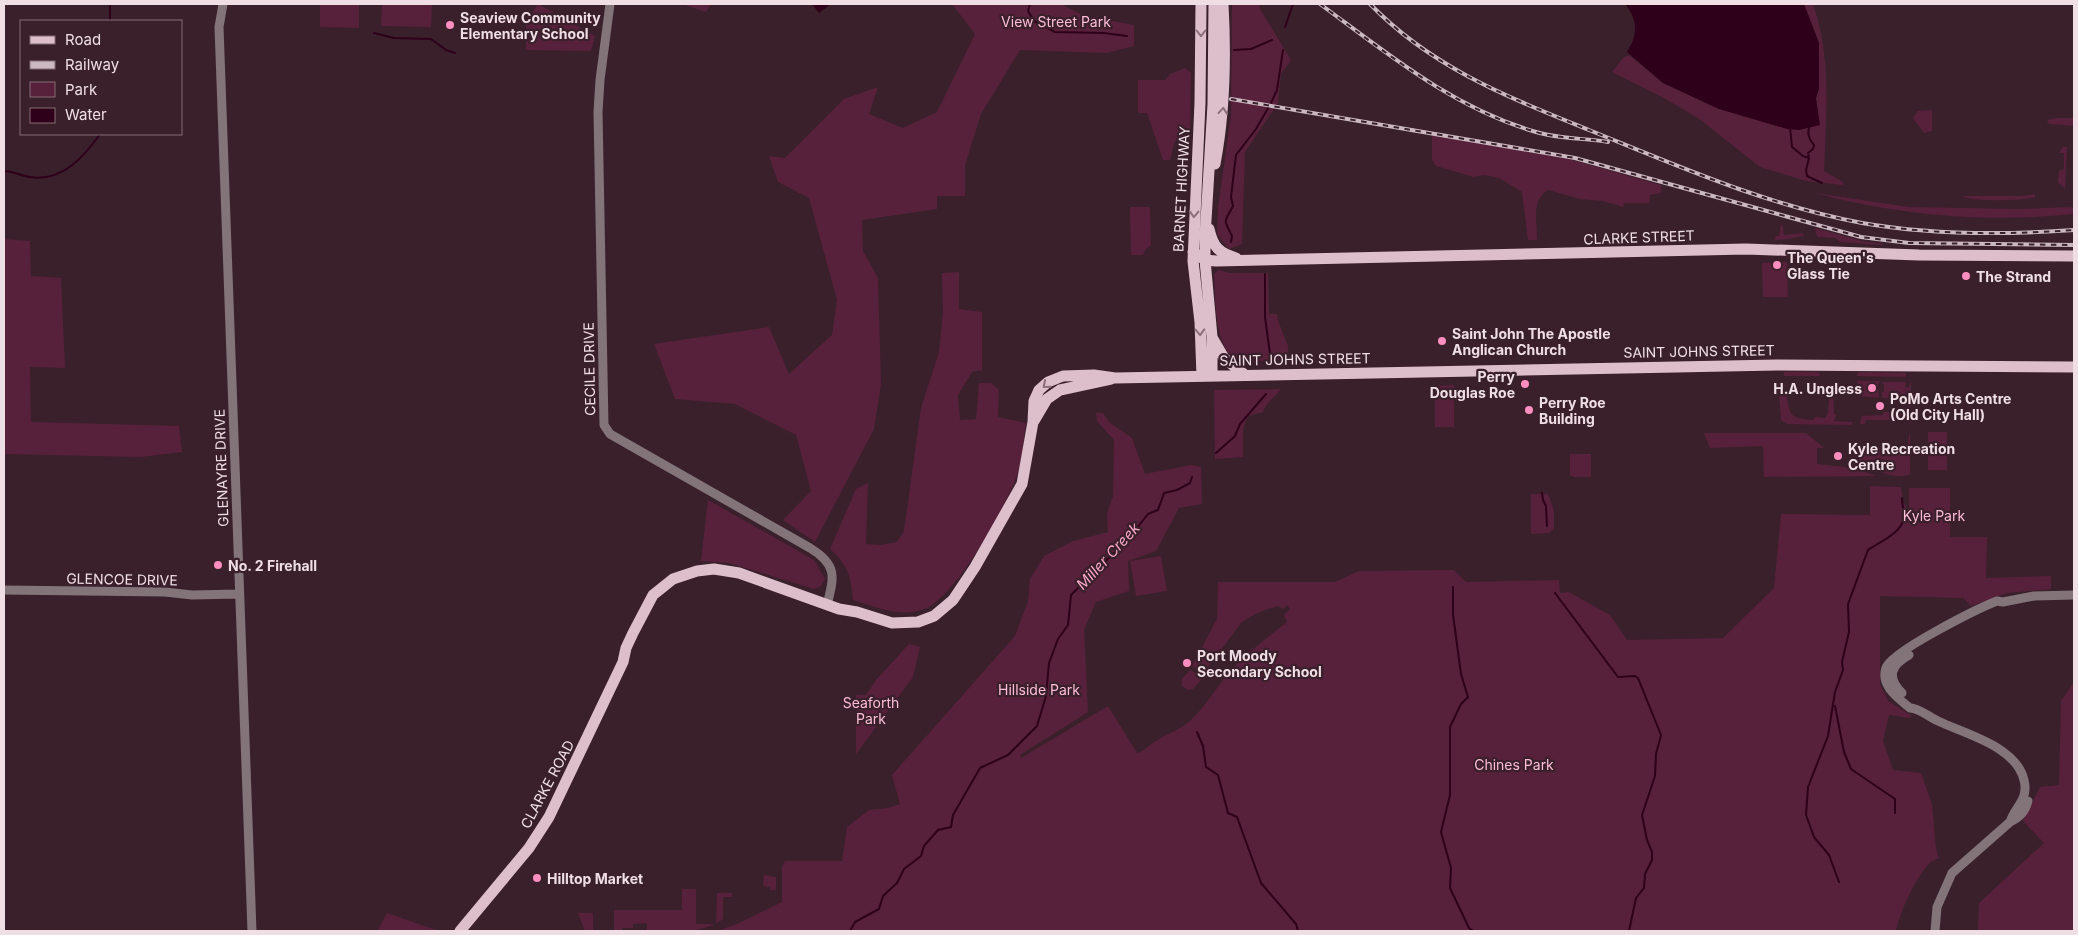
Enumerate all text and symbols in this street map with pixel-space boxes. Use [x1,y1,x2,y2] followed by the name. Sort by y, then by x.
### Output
[460,9,601,42] place label: Seaview Community Elementary School
[1001,13,1111,30] park label: View Street Park
[444,19,456,31] marker: Seaview Community Elementary School
[20,20,182,135] legend
[65,30,101,49] text: Road
[1196,30,1206,37] one-way arrow
[65,55,120,74] text: Railway
[65,80,98,99] text: Park
[65,105,107,124] text: Water
[1217,106,1228,114] one-way arrow
[1169,125,1193,252] street label: BARNET HIGHWAY
[1189,210,1200,218] one-way arrow
[1583,227,1695,247] street label: CLARKE STREET
[1787,249,1874,282] place label: The Queen's Glass Tie
[1771,259,1783,271] marker: The Queen's Glass Tie
[1976,268,2051,285] place label: The Strand
[1960,270,1972,282] marker: The Strand
[580,322,598,416] street label: CECILE DRIVE
[1452,325,1610,358] place label: Saint John The Apostle Anglican Church
[1195,328,1206,336] one-way arrow
[1436,335,1448,347] marker: Saint John The Apostle Anglican Church
[1623,341,1775,361] street label: SAINT JOHNS STREET
[1219,349,1371,369] street label: SAINT JOHNS STREET
[1430,368,1516,401] place label: Perry Douglas Roe
[1519,378,1531,390] marker: Perry Douglas Roe
[1042,380,1051,389] one-way arrow
[1773,380,1862,397] place label: H.A. Ungless
[1866,382,1878,394] marker: H.A. Ungless
[1890,390,2011,423] place label: PoMo Arts Centre (Old City Hall)
[1539,394,1606,427] place label: Perry Roe Building
[1874,400,1886,412] marker: PoMo Arts Centre (Old City Hall)
[1523,404,1535,416] marker: Perry Roe Building
[210,409,232,527] street label: GLENAYRE DRIVE
[1848,440,1955,473] place label: Kyle Recreation Centre
[1832,450,1844,462] marker: Kyle Recreation Centre
[1903,507,1965,524] park label: Kyle Park
[1072,518,1144,594] water label: Miller Creek
[228,557,317,574] place label: No. 2 Firehall
[212,559,224,571] marker: No. 2 Firehall
[66,570,178,588] street label: GLENCOE DRIVE
[1197,647,1322,680] place label: Port Moody Secondary School
[1181,657,1193,669] marker: Port Moody Secondary School
[998,681,1080,698] park label: Hillside Park
[843,694,899,727] park label: Seaforth Park
[517,737,577,831] street label: CLARKE ROAD
[1474,756,1554,773] park label: Chines Park
[547,870,643,887] place label: Hilltop Market
[531,872,543,884] marker: Hilltop Market

